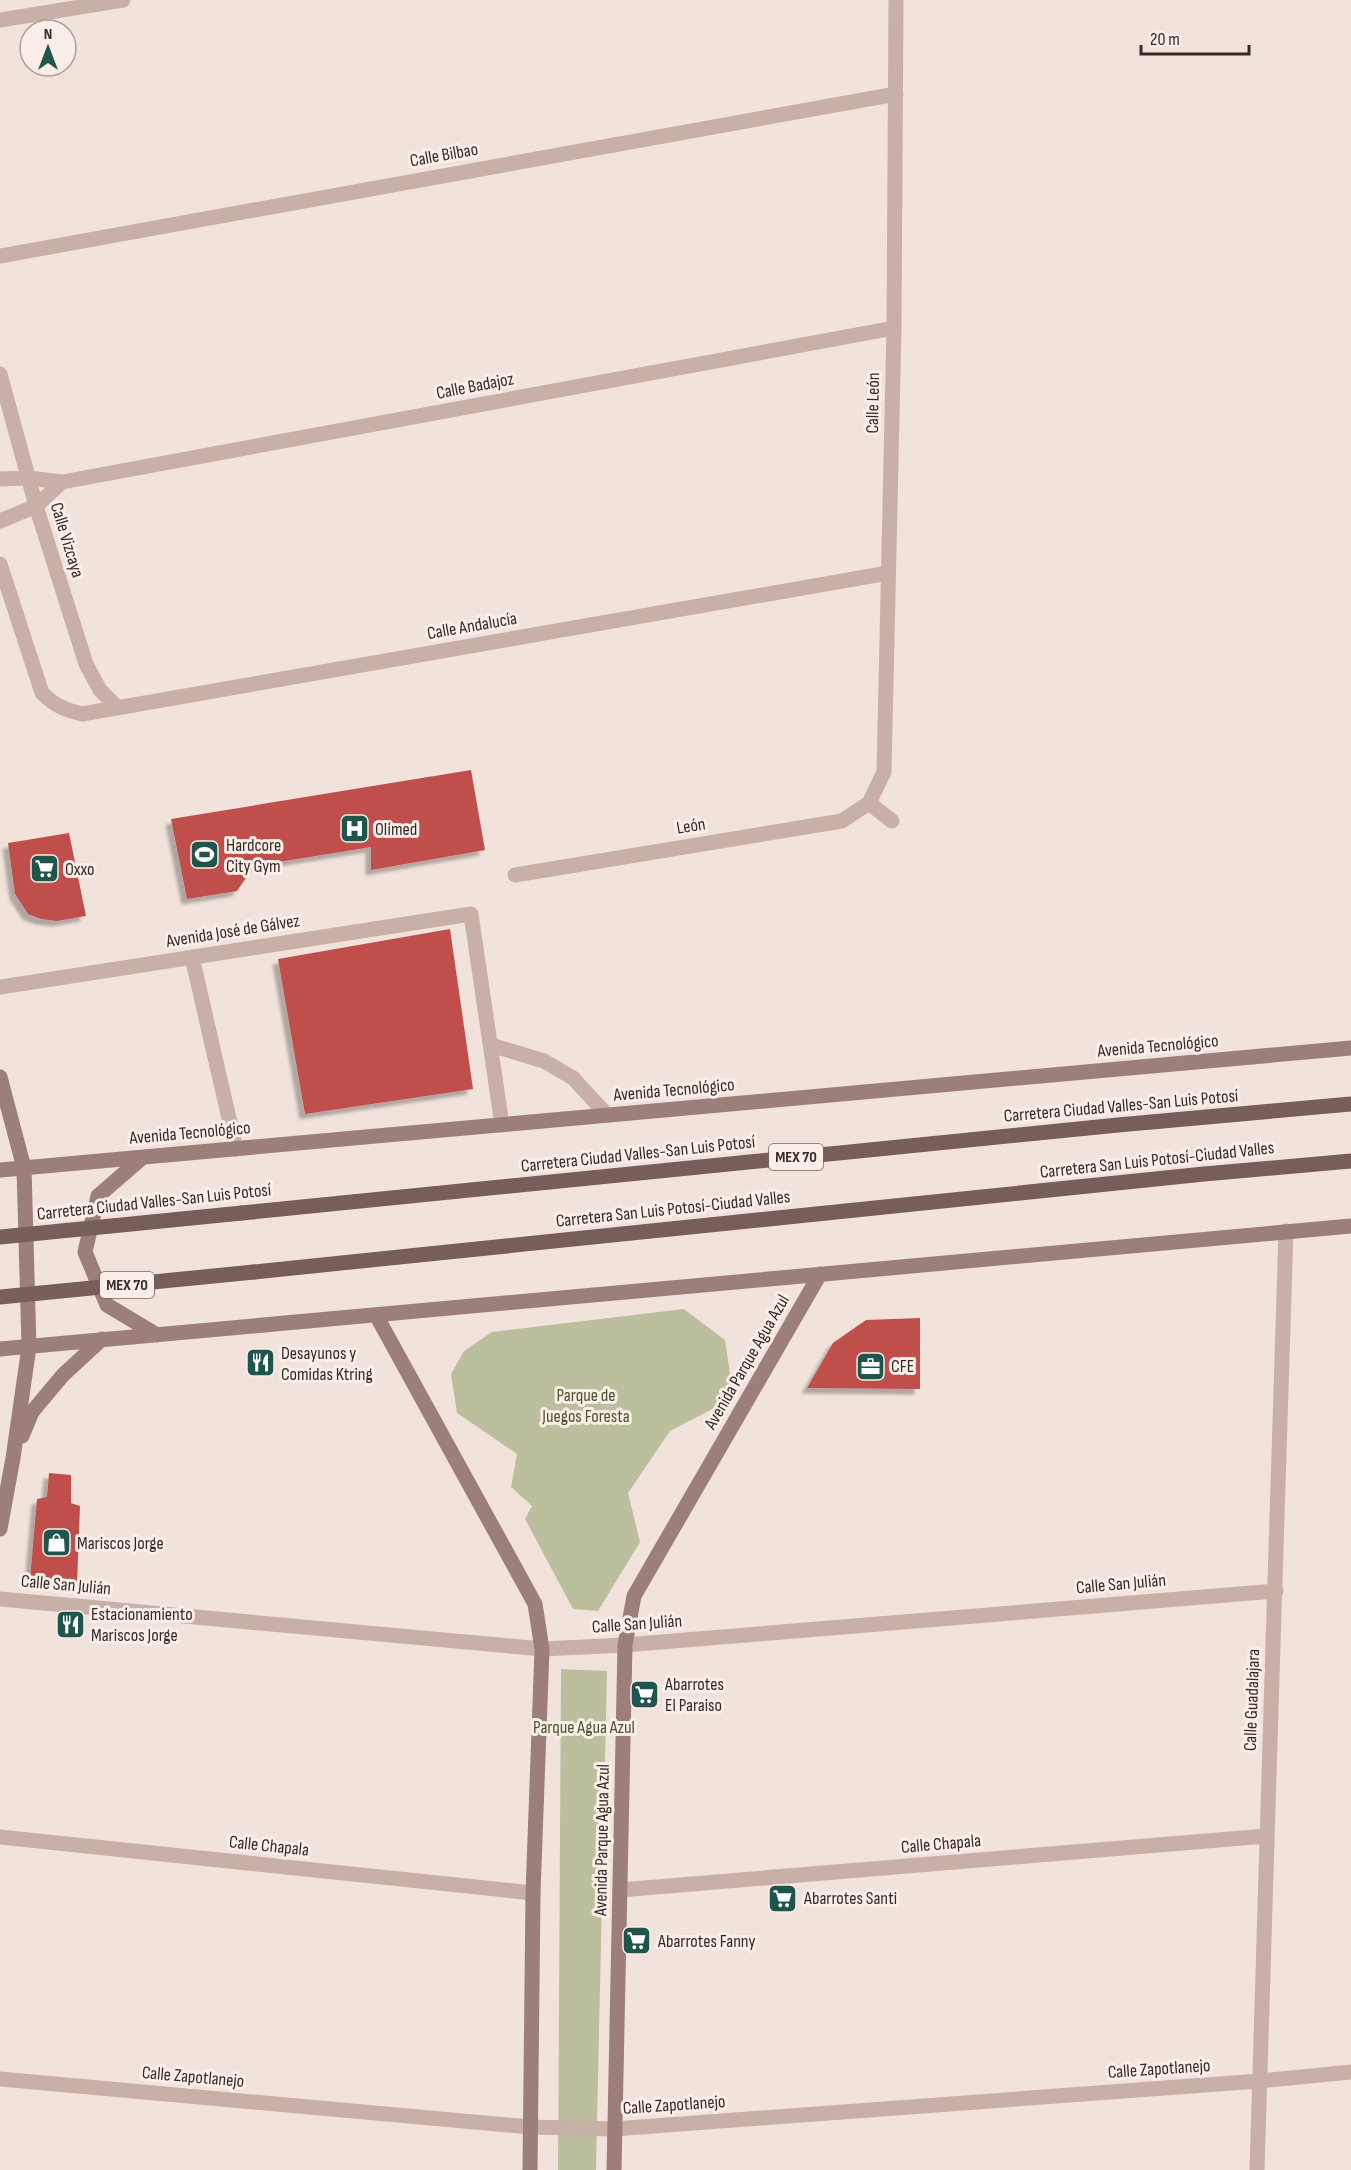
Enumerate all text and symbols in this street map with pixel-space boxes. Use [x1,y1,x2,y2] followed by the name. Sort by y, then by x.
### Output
[18,18,78,78] north arrow
[1141,18,1249,56] scale bar
[44,25,52,44] text: N
[1150,29,1180,50] text: 20 m
[408,139,480,171] street label: Calle Bilbao
[434,368,516,404] street label: Calle Badajoz
[862,372,884,434] street label: Calle León
[46,500,88,580] street label: Calle Vizcaya
[426,608,519,644] street label: Calle Andalucía
[338,813,370,845] hospital icon: Olimed
[675,813,707,839] street label: León
[375,819,417,840] place label: Olimed
[226,835,281,877] place label: Hardcore City Gym
[189,839,221,871] sports icon: Hardcore City Gym
[28,853,60,885] supermarket icon: Oxxo
[65,859,95,880] place label: Oxxo
[164,910,302,952] street label: Avenida José de Gálvez
[1096,1030,1219,1062] street label: Avenida Tecnológico
[612,1074,735,1106] street label: Avenida Tecnológico
[1003,1085,1240,1127] street label: Carretera Ciudad Valles-San Luis Potosí
[128,1117,251,1149] street label: Avenida Tecnológico
[520,1131,757,1177] street label: Carretera Ciudad Valles-San Luis Potosí
[1039,1137,1275,1183] street label: Carretera San Luis Potosí-Ciudad Valles
[769,1144,823,1170] road number: MEX 70
[36,1179,273,1225] street label: Carretera Ciudad Valles-San Luis Potosí
[555,1186,791,1232] street label: Carretera San Luis Potosí-Ciudad Valles
[100,1272,154,1298] road number: MEX 70
[699,1291,794,1434] street label: Avenida Parque Agua Azul
[281,1343,373,1385] place label: Desayunos y Comidas Ktring
[244,1347,276,1379] restaurant icon: Desayunos y Comidas Ktring
[854,1350,886,1382] office icon: CFE
[891,1356,914,1377] place label: CFE
[541,1385,630,1427] park label: Parque de Juegos Foresta
[40,1527,72,1559] shop icon: Mariscos Jorge
[77,1533,164,1554] place label: Mariscos Jorge
[1075,1570,1167,1598] street label: Calle San Julián
[20,1571,112,1599] street label: Calle San Julián
[91,1604,193,1646] place label: Estacionamiento Mariscos Jorge
[54,1608,86,1640] restaurant icon: Estacionamiento Mariscos Jorge
[591,1610,683,1638] street label: Calle San Julián
[1240,1648,1264,1751] street label: Calle Guadalajara
[664,1674,724,1716] place label: Abarrotes El Paraiso
[628,1678,660,1710] supermarket icon: Abarrotes El Paraiso
[533,1717,635,1738] park label: Parque Agua Azul
[590,1764,614,1917] street label: Avenida Parque Agua Azul
[900,1830,982,1858] street label: Calle Chapala
[228,1831,310,1861] street label: Calle Chapala
[767,1882,799,1914] supermarket icon: Abarrotes Santi
[803,1888,897,1909] place label: Abarrotes Santi
[621,1925,653,1957] supermarket icon: Abarrotes Fanny
[657,1931,756,1952] place label: Abarrotes Fanny
[1107,2055,1211,2083] street label: Calle Zapotlanejo
[141,2062,245,2092] street label: Calle Zapotlanejo
[622,2091,726,2119] street label: Calle Zapotlanejo

